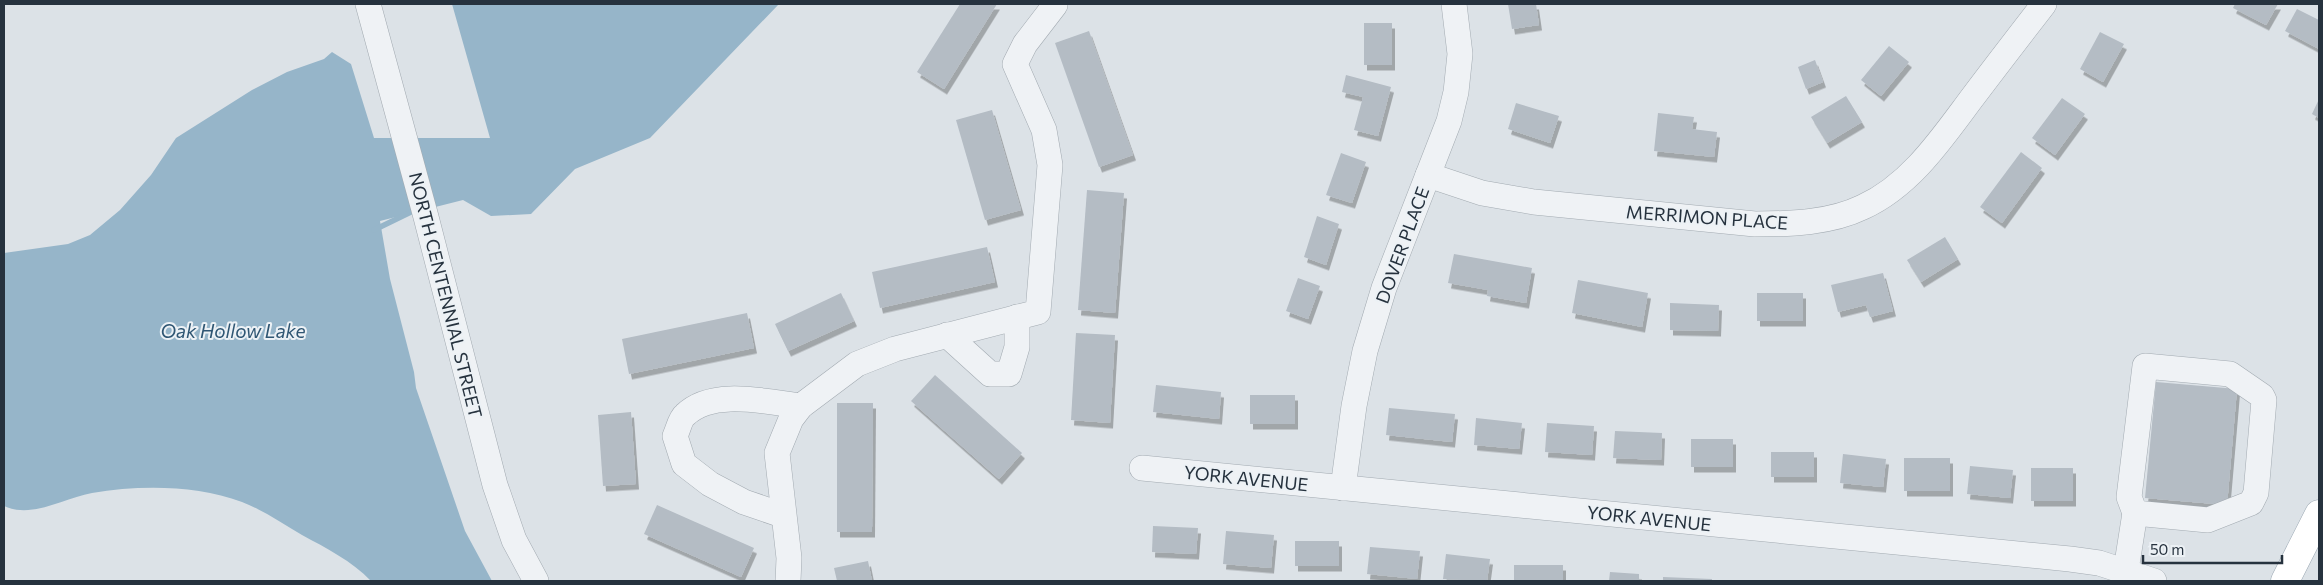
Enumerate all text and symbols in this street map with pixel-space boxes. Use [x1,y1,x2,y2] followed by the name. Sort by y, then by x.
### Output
[405,170,487,420] street label: NORTH CENTENNIAL STREET
[1371,184,1433,306] street label: DOVER PLACE
[1625,200,1789,234] street label: MERRIMON PLACE
[161,319,305,342] water label: Oak Hollow Lake
[1183,461,1309,495] street label: YORK AVENUE
[1586,501,1712,535] street label: YORK AVENUE
[2143,532,2282,564] scale bar
[2150,540,2184,558] text: 50 m

